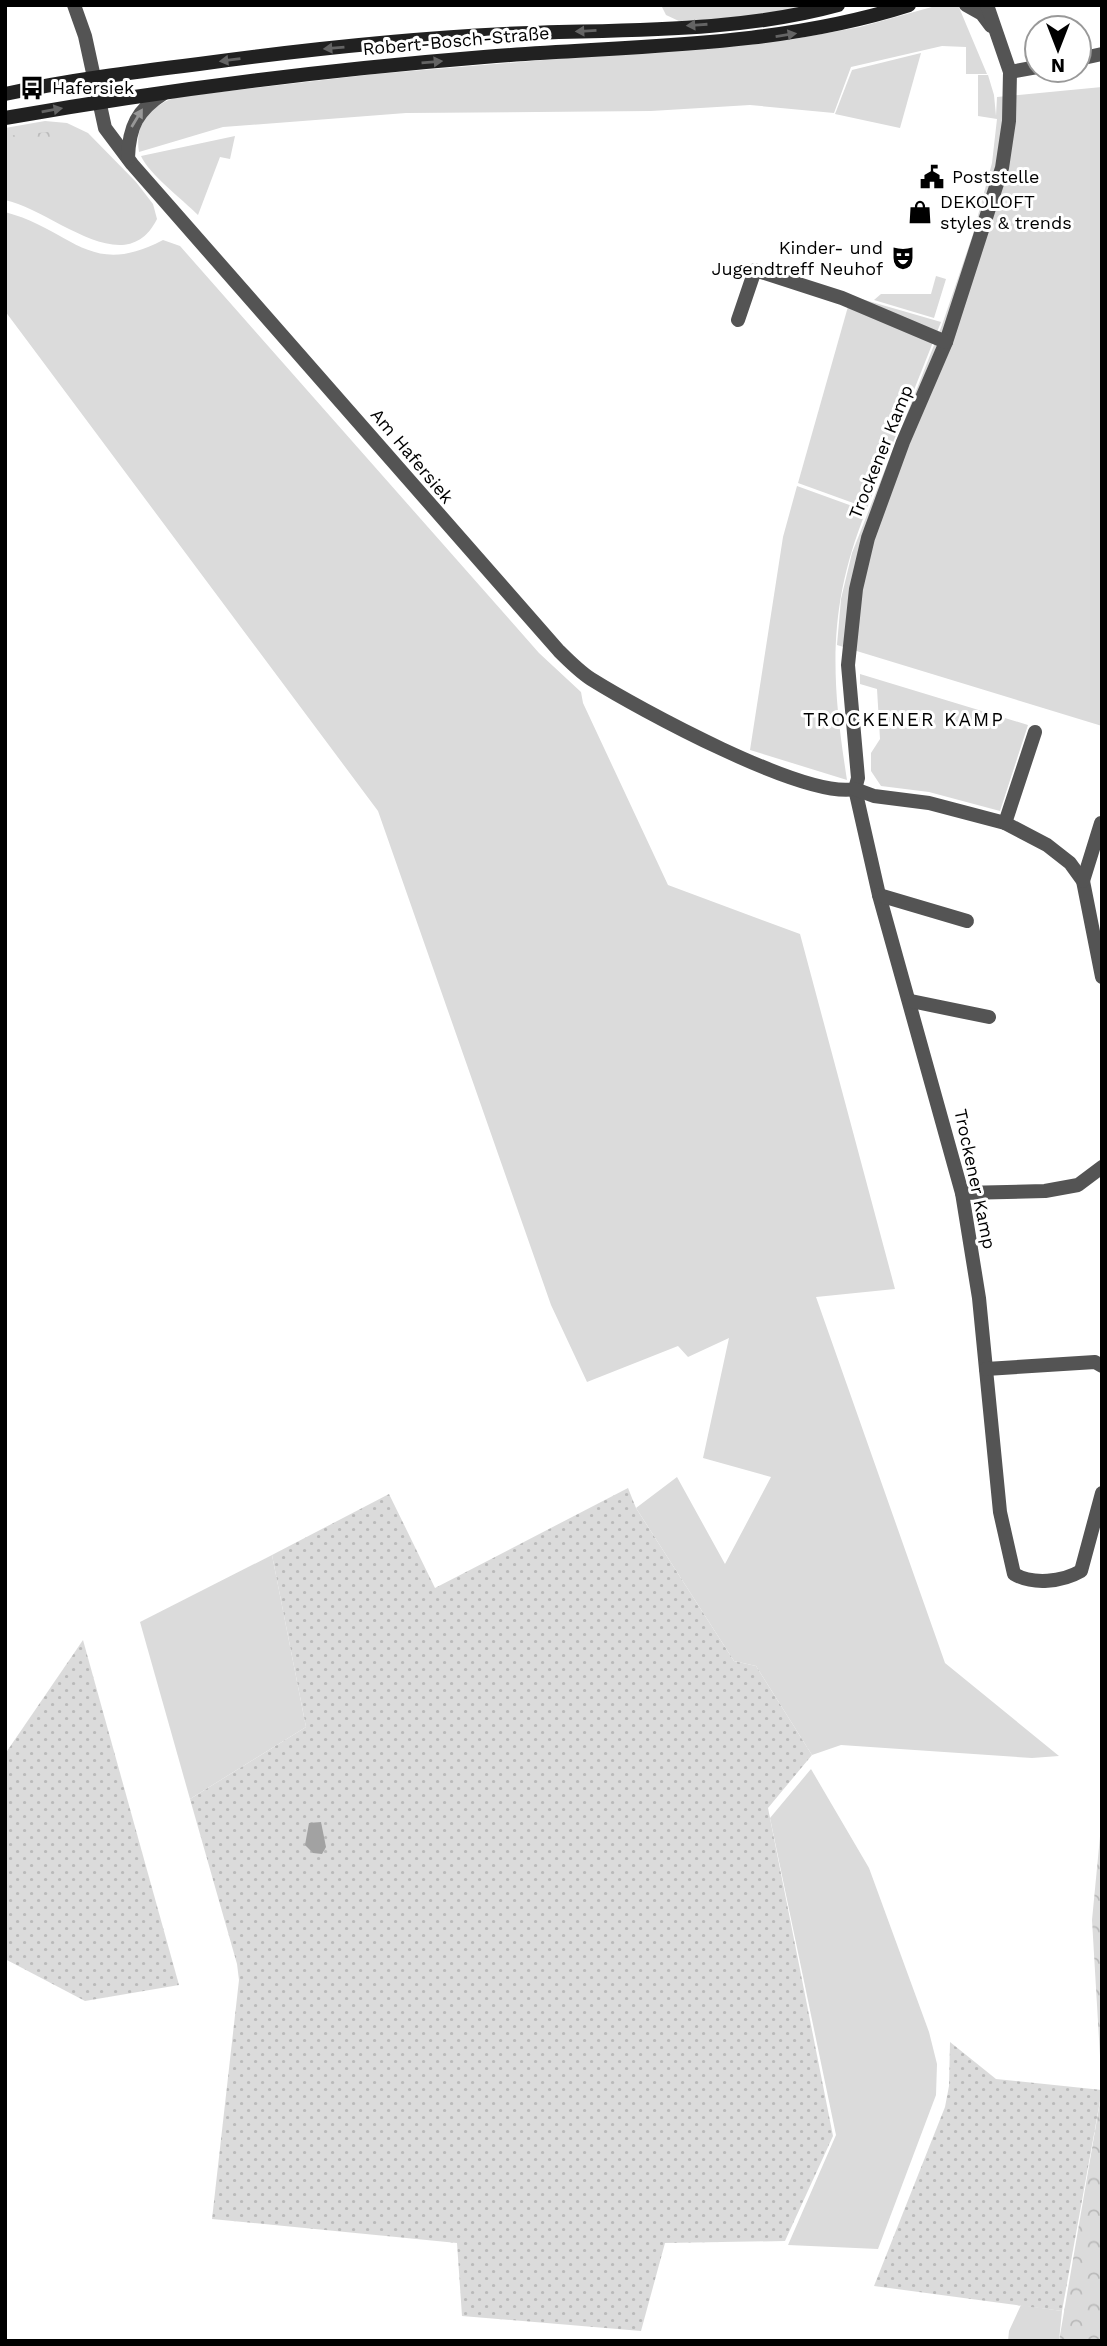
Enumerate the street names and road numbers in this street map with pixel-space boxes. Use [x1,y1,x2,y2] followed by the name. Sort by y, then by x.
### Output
[362,22,550,59] street label: Robert-Bosch-Straße
[844,382,917,522] street label: Trockener Kamp
[367,404,458,507] street label: Am Hafersiek
[950,1107,1001,1251] street label: Trockener Kamp

